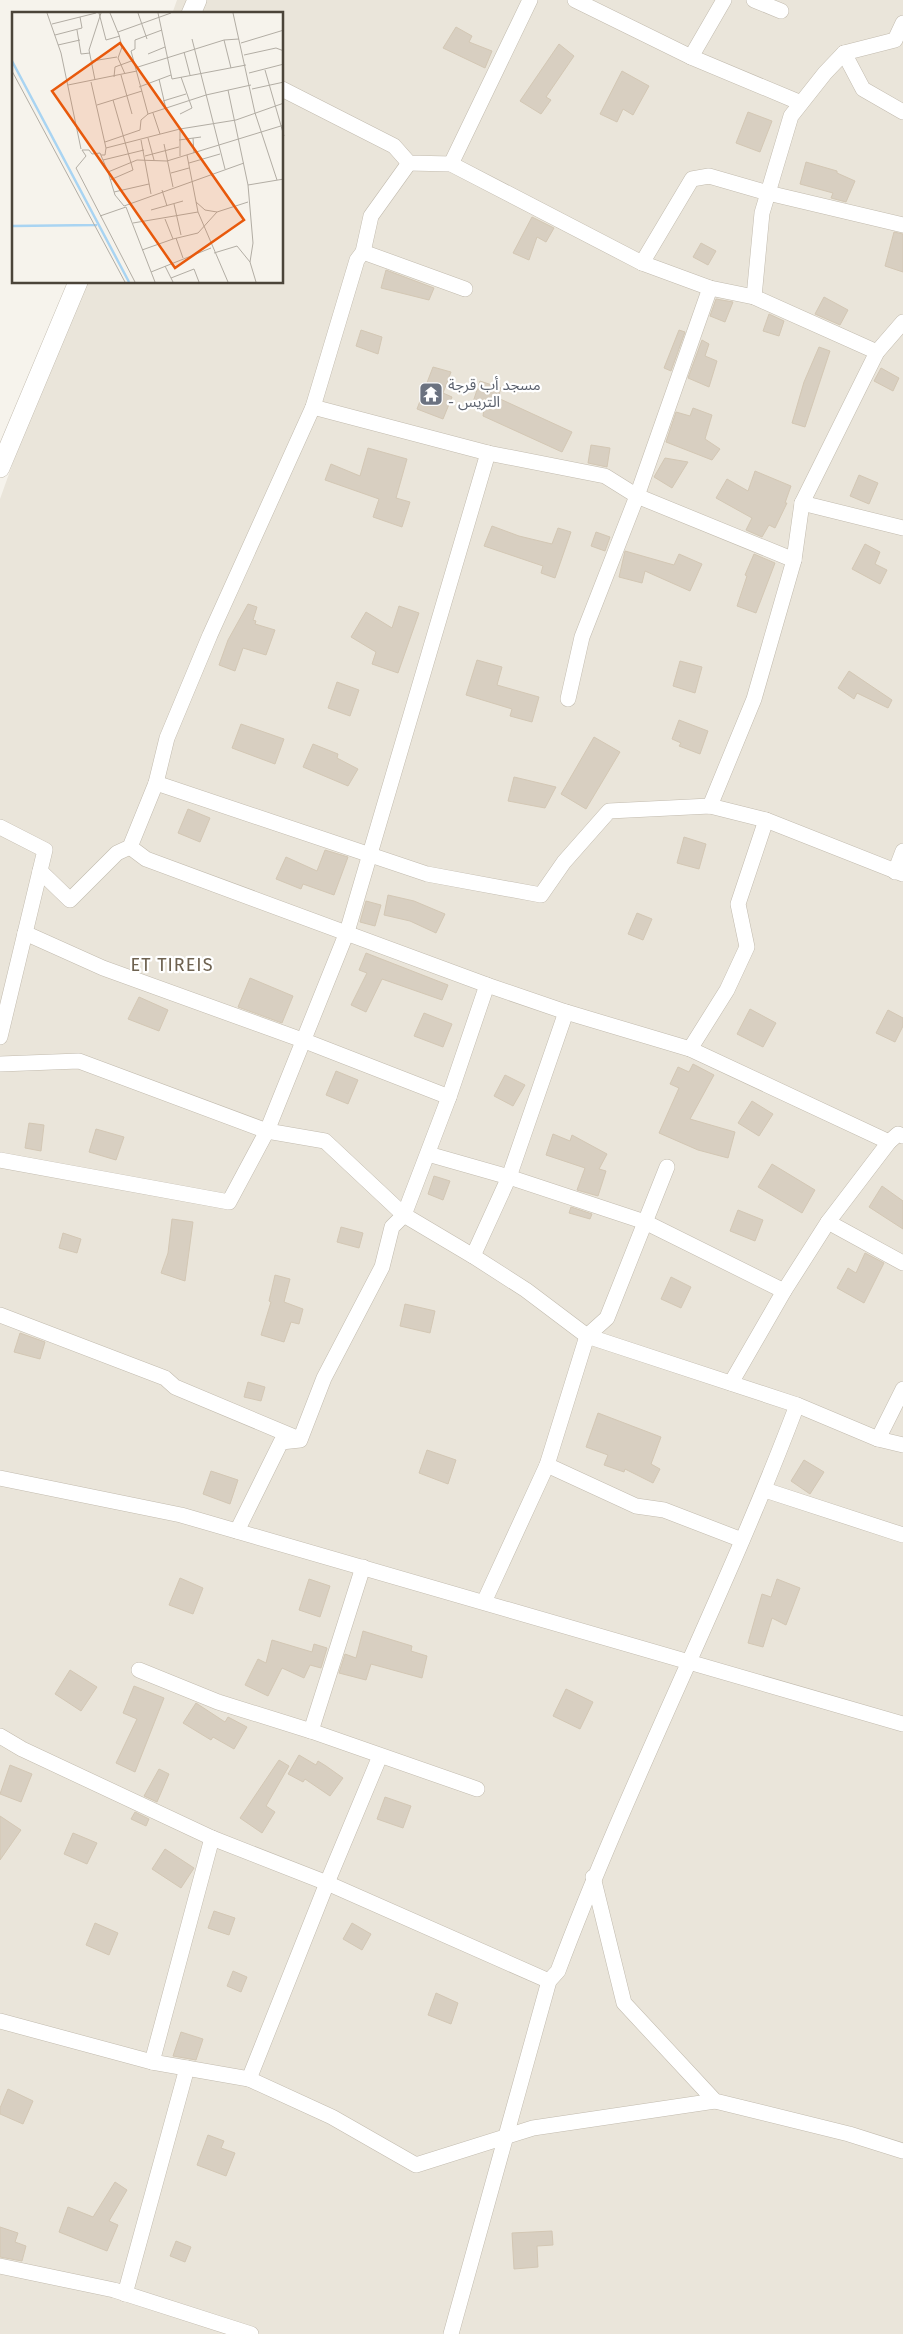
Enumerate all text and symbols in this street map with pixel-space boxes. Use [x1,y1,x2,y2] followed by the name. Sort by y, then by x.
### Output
[12,12,284,284] inset map
[448,376,541,411] place label: مسجد أب قرجة - التريس
[418,381,444,407] temple icon: مسجد أب قرجة - التريس
[131,954,213,976] district label: ET TIREIS

